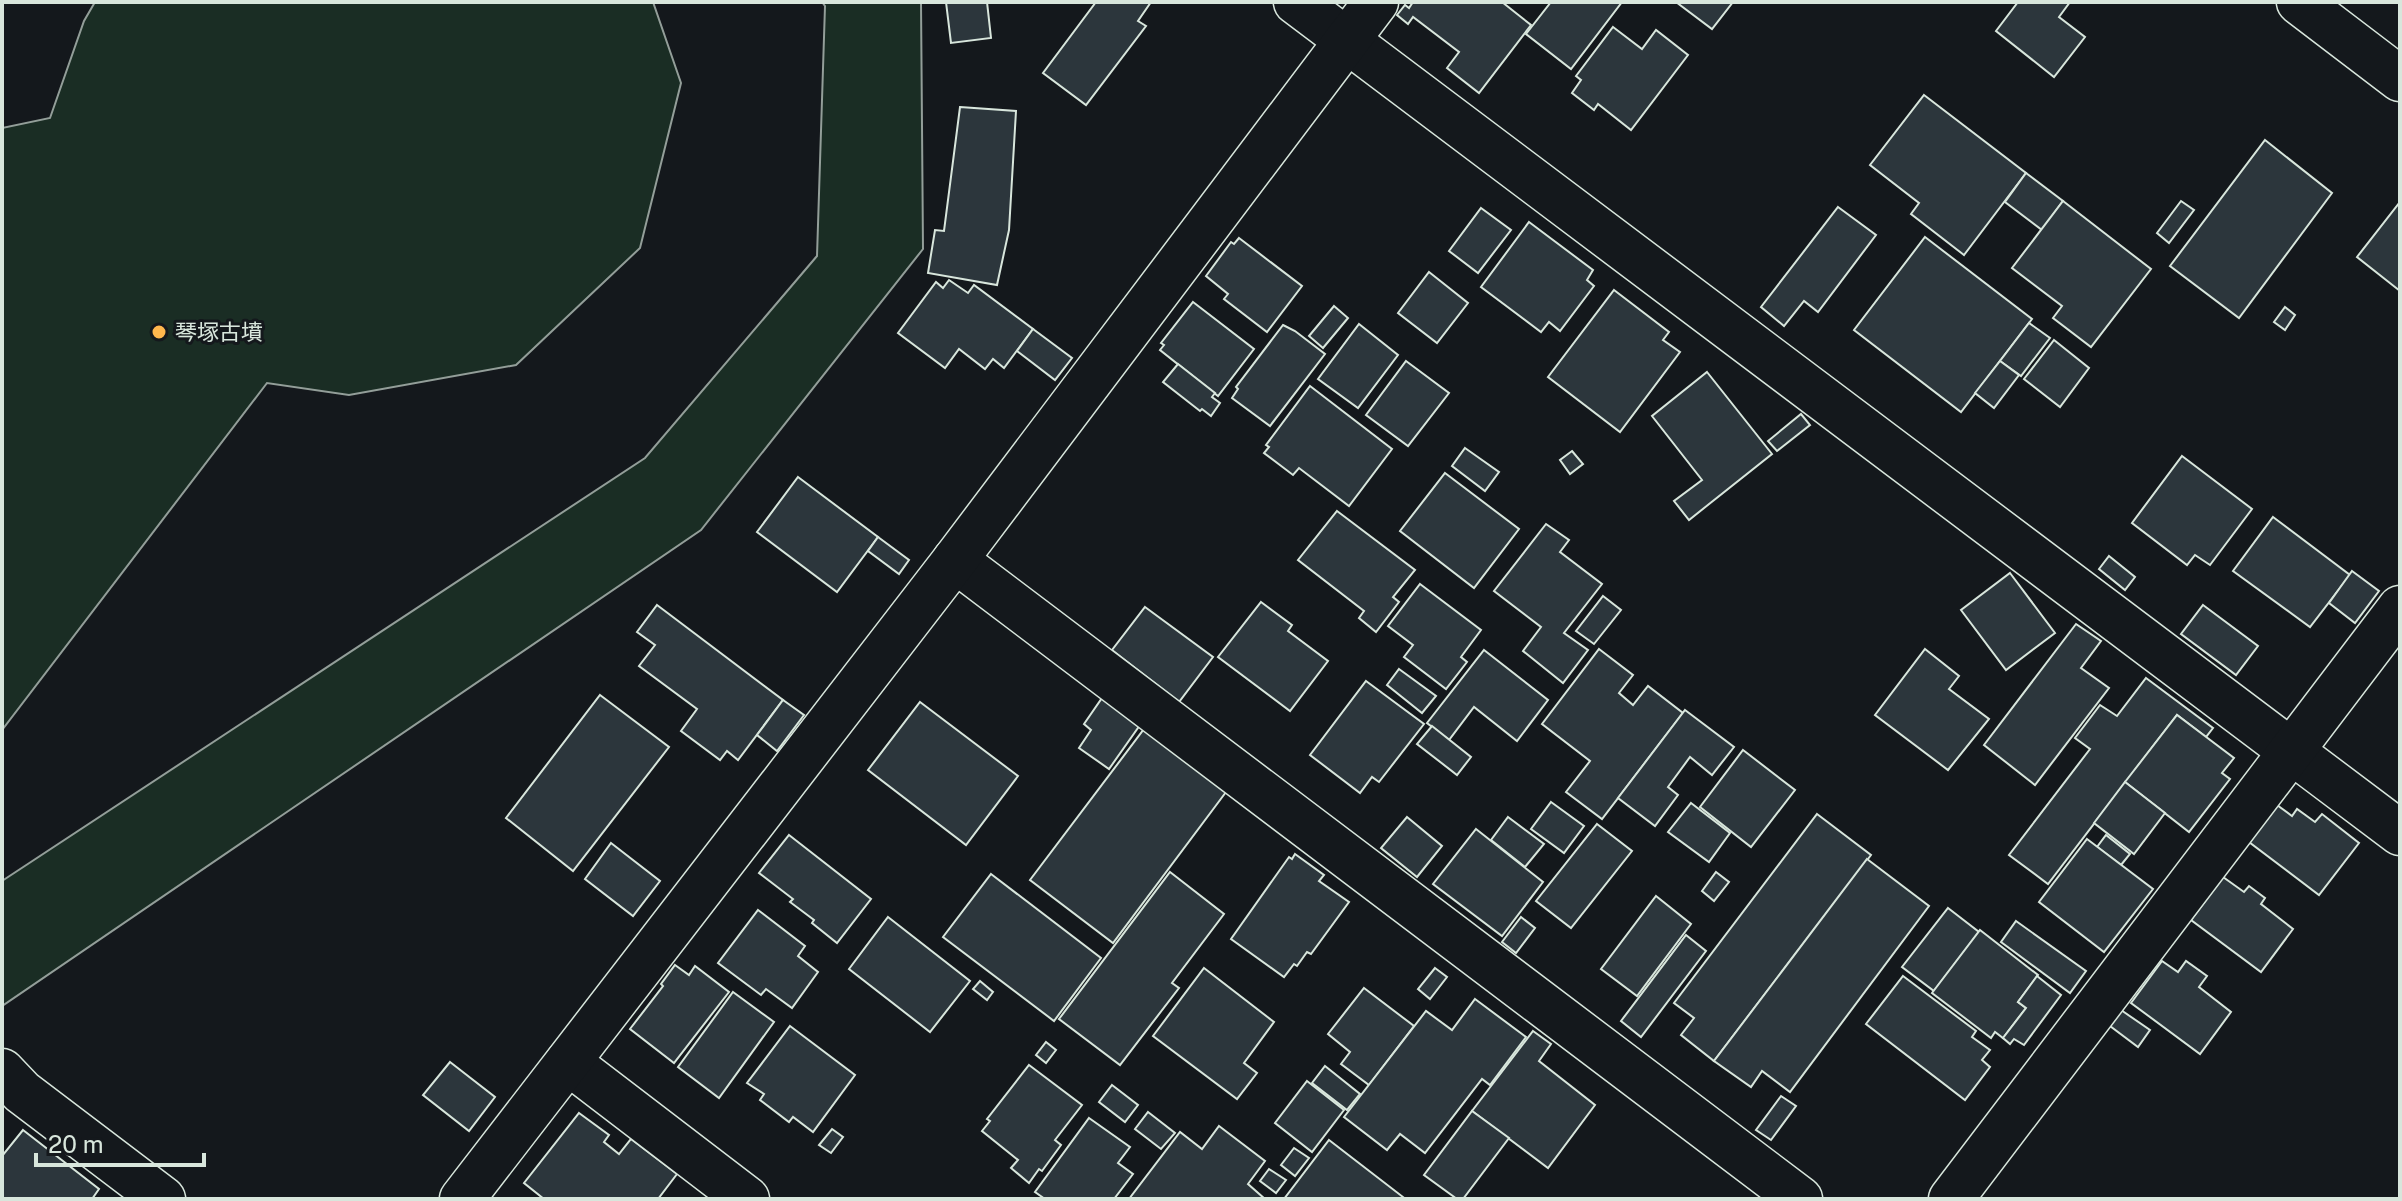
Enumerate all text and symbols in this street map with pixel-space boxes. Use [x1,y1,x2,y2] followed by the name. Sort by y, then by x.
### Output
[175,319,263,345] place label: 琴塚古墳
[150,323,168,341] marker: 琴塚古墳
[36,1117,204,1167] scale bar
[48,1130,104,1158] text: 20 m

